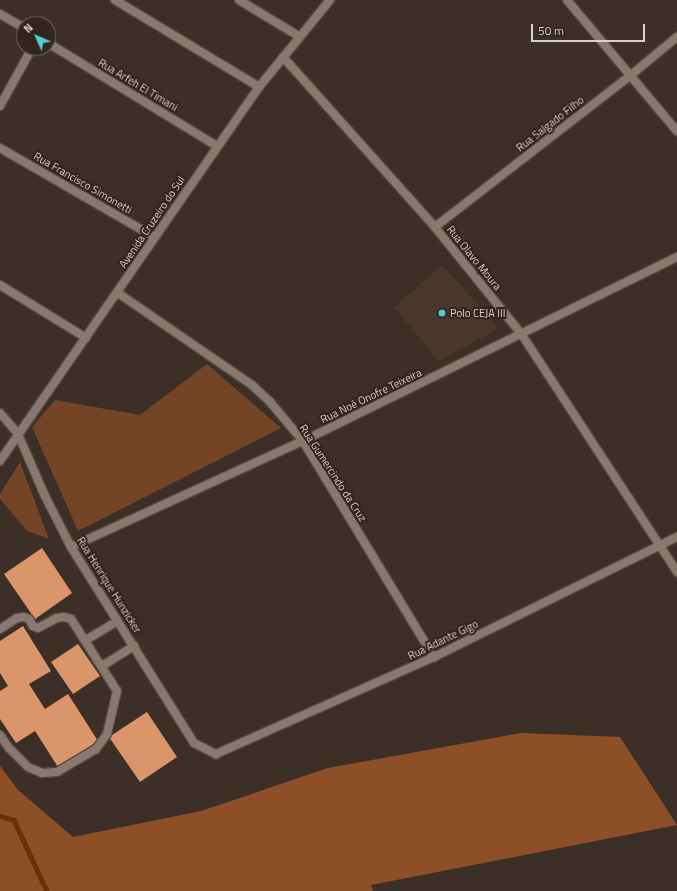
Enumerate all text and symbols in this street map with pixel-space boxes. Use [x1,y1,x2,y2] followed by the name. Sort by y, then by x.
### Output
[16,16,56,56] north arrow
[533,16,647,42] scale bar
[20,20,37,37] text: N
[538,21,564,40] text: 50 m
[96,56,180,114] street label: Rua Arfeh El Timani
[514,93,586,155] street label: Rua Salgado Filho
[31,149,135,217] street label: Rua Francisco Simonetti
[116,174,188,270] street label: Avenida Cruzeiro do Sul
[444,223,504,293] street label: Rua Olavo Moura
[450,306,505,320] place label: Polo CEJA III
[437,308,447,318] marker: Polo CEJA III
[318,366,424,426] street label: Rua Noé Onofre Teixeira
[297,422,369,524] street label: Rua Gumercindo da Cruz
[74,534,144,636] street label: Rua Henrique Hunzicker
[406,617,480,663] street label: Rua Adante Gigo

